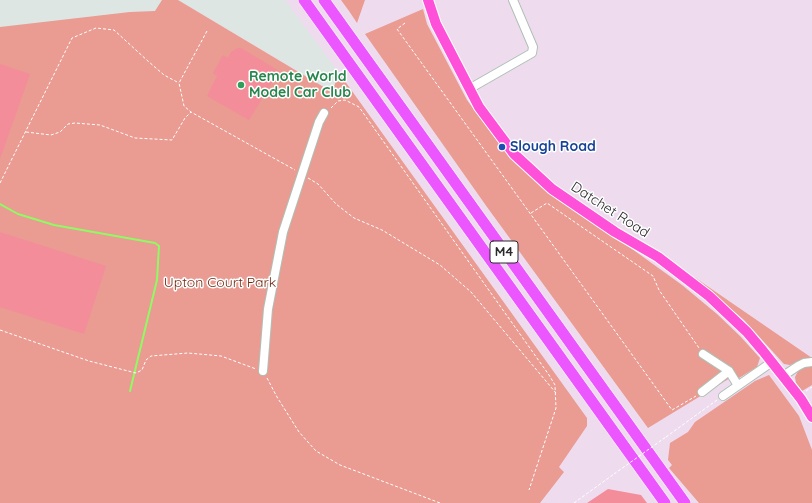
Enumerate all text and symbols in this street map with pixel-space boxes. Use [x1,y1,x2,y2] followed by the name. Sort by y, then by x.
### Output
[249,69,351,102] place label: Remote World Model Car Club
[236,80,246,90] marker: Remote World Model Car Club
[510,139,596,155] place label: Slough Road
[497,142,507,152] marker: Slough Road
[568,179,652,241] street label: Datchet Road
[490,241,518,263] road number: M4
[164,275,276,291] park label: Upton Court Park

